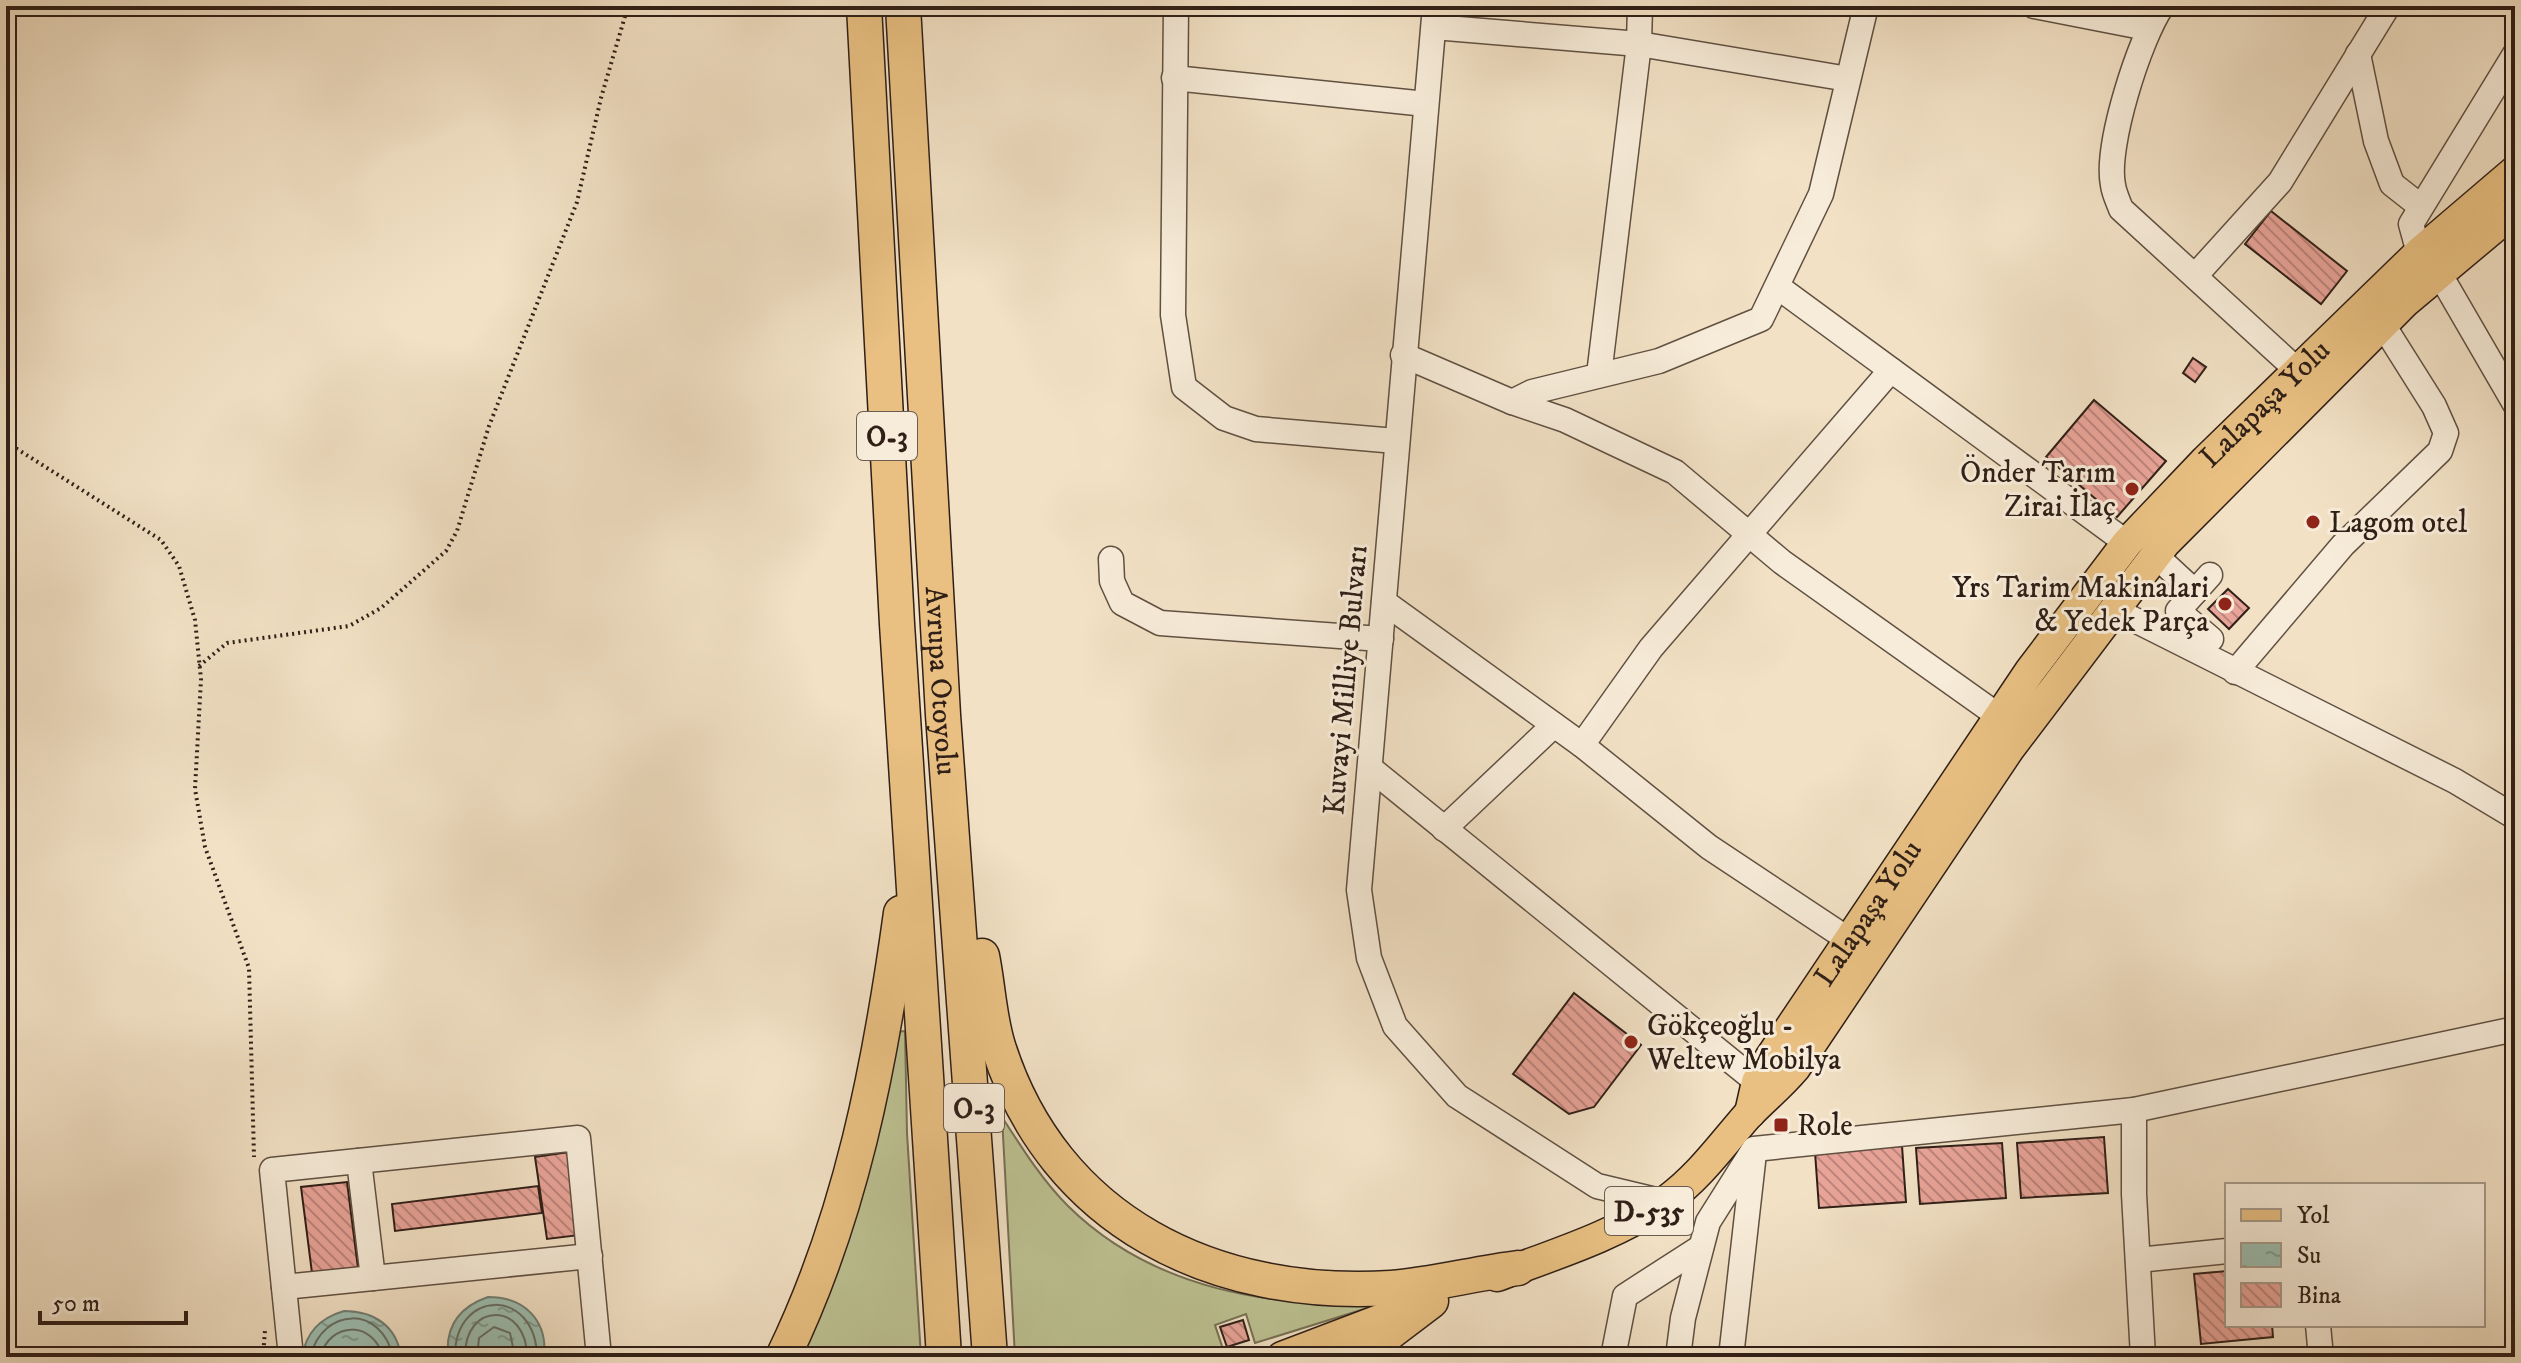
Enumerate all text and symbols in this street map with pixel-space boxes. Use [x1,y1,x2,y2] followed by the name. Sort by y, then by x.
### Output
[2192,332,2339,476] street label: Lalapaşa Yolu
[857,412,917,460] road number: O-3
[1960,454,2116,526] place label: Önder Tarım Zirai İlaç
[2123,480,2141,498] marker: Önder Tarım Zirai İlaç
[2329,505,2467,542] place label: Lagom otel
[2304,513,2322,531] marker: Lagom otel
[1316,544,1377,817] street label: Kuvayi Milliye Bulvarı
[1952,570,2209,641] place label: Yrs Tarim Makinalari & Yedek Parça
[916,586,964,777] street label: Avrupa Otoyolu
[2216,595,2234,613] marker: Yrs Tarim Makinalari & Yedek Parça
[1807,834,1931,994] street label: Lalapaşa Yolu
[1646,1008,1841,1079] place label: Gökçeoğlu - Weltew Mobilya
[1622,1033,1640,1051] marker: Gökçeoğlu - Weltew Mobilya
[944,1084,1004,1132] road number: O-3
[1797,1108,1853,1145] place label: Role
[1772,1116,1790,1134] marker: Role
[2225,1183,2485,1327] legend
[1605,1187,1693,1235] road number: D-535
[2297,1201,2330,1231] text: Yol
[2297,1241,2321,1271] text: Su
[40,1275,186,1325] scale bar
[2297,1281,2342,1311] text: Bina
[52,1289,100,1319] text: 50 m

